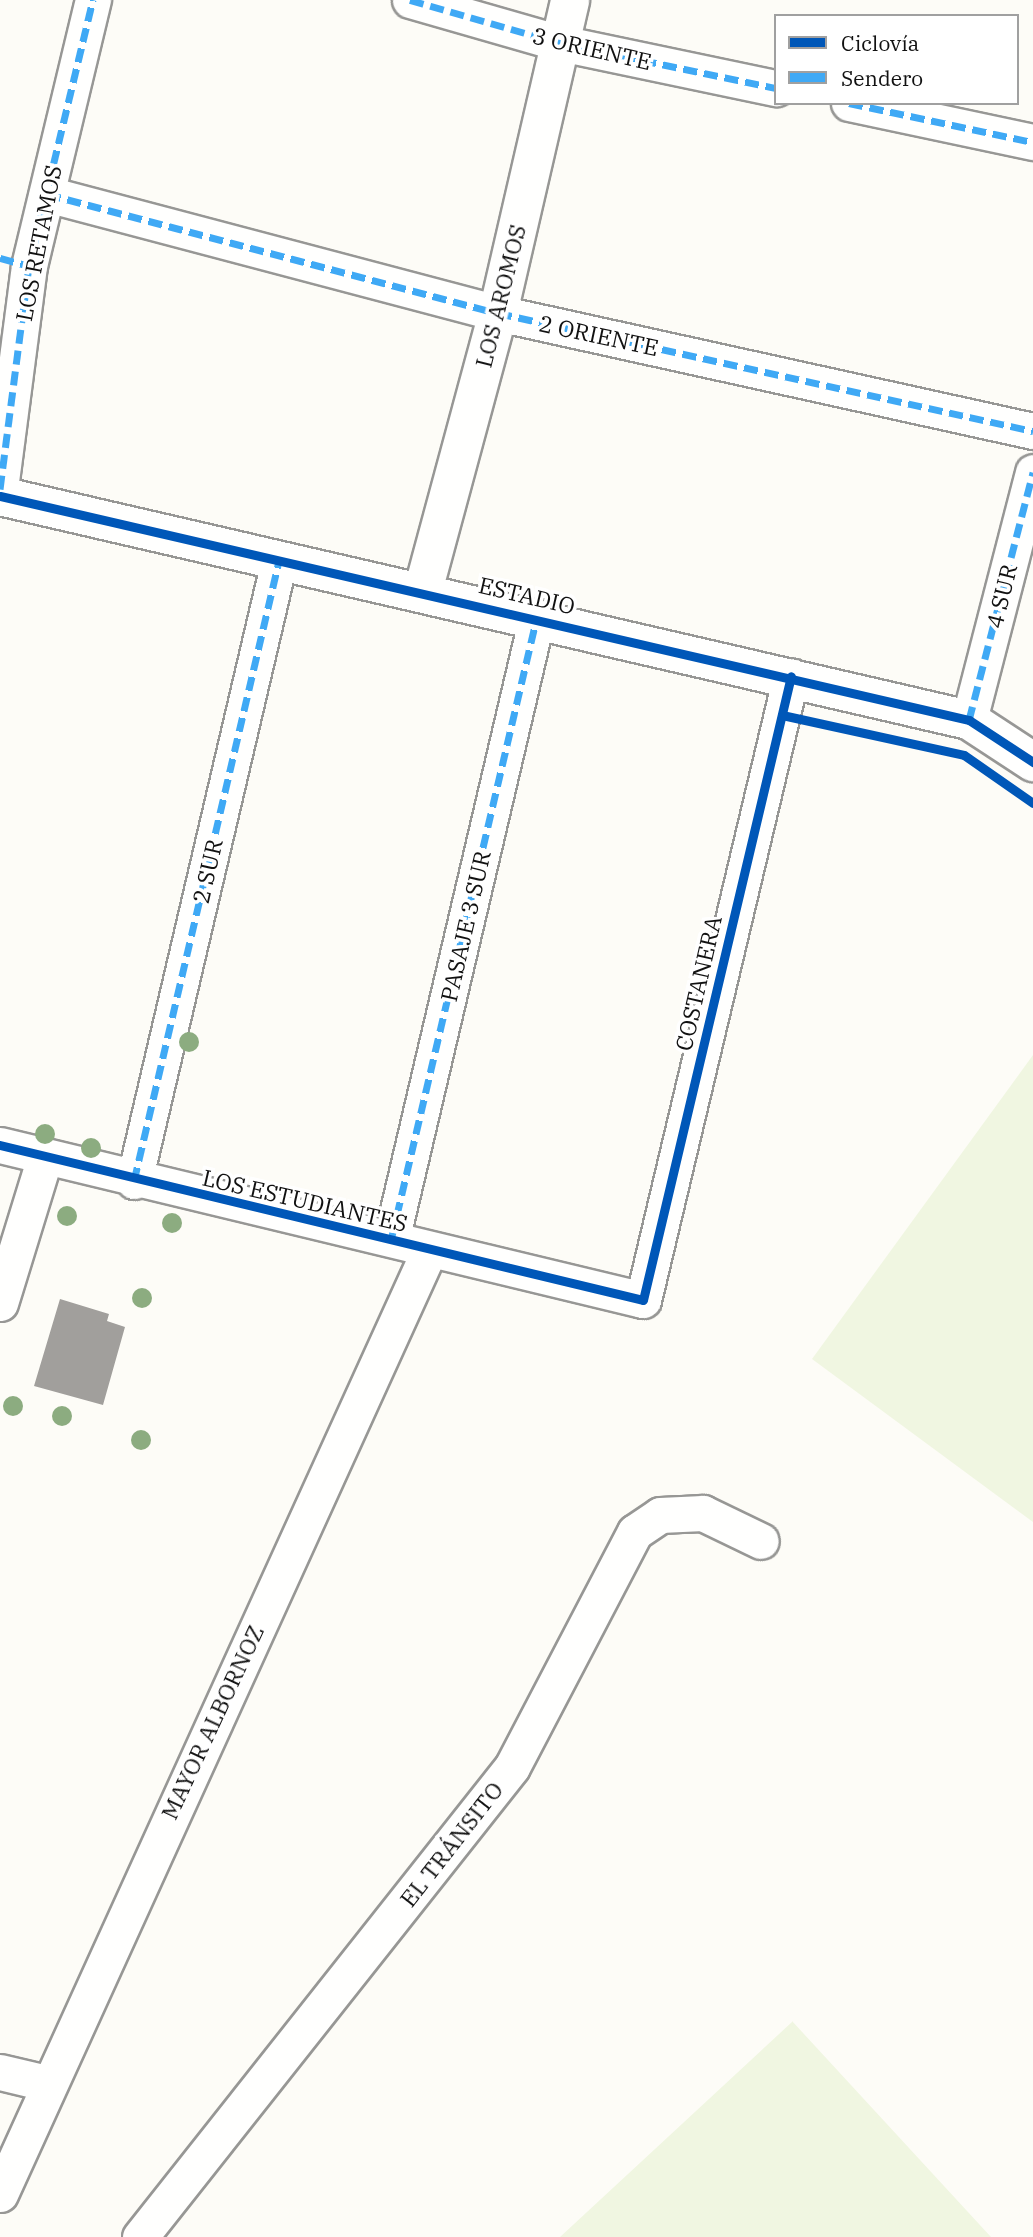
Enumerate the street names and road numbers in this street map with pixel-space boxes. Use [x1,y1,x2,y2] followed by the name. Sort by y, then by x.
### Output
[530,21,654,75] street label: 3 ORIENTE
[9,163,67,323] street label: LOS RETAMOS
[469,222,531,370] street label: LOS AROMOS
[537,309,661,361] street label: 2 ORIENTE
[980,561,1022,631] street label: 4 SUR
[476,571,578,619] street label: ESTADIO
[186,836,228,906] street label: 2 SUR
[434,848,496,1004] street label: PASAJE 3 SUR
[669,913,727,1053] street label: COSTANERA
[200,1163,410,1237] street label: LOS ESTUDIANTES
[155,1620,269,1824] street label: MAYOR ALBORNOZ
[394,1776,508,1912] street label: EL TRÁNSITO

